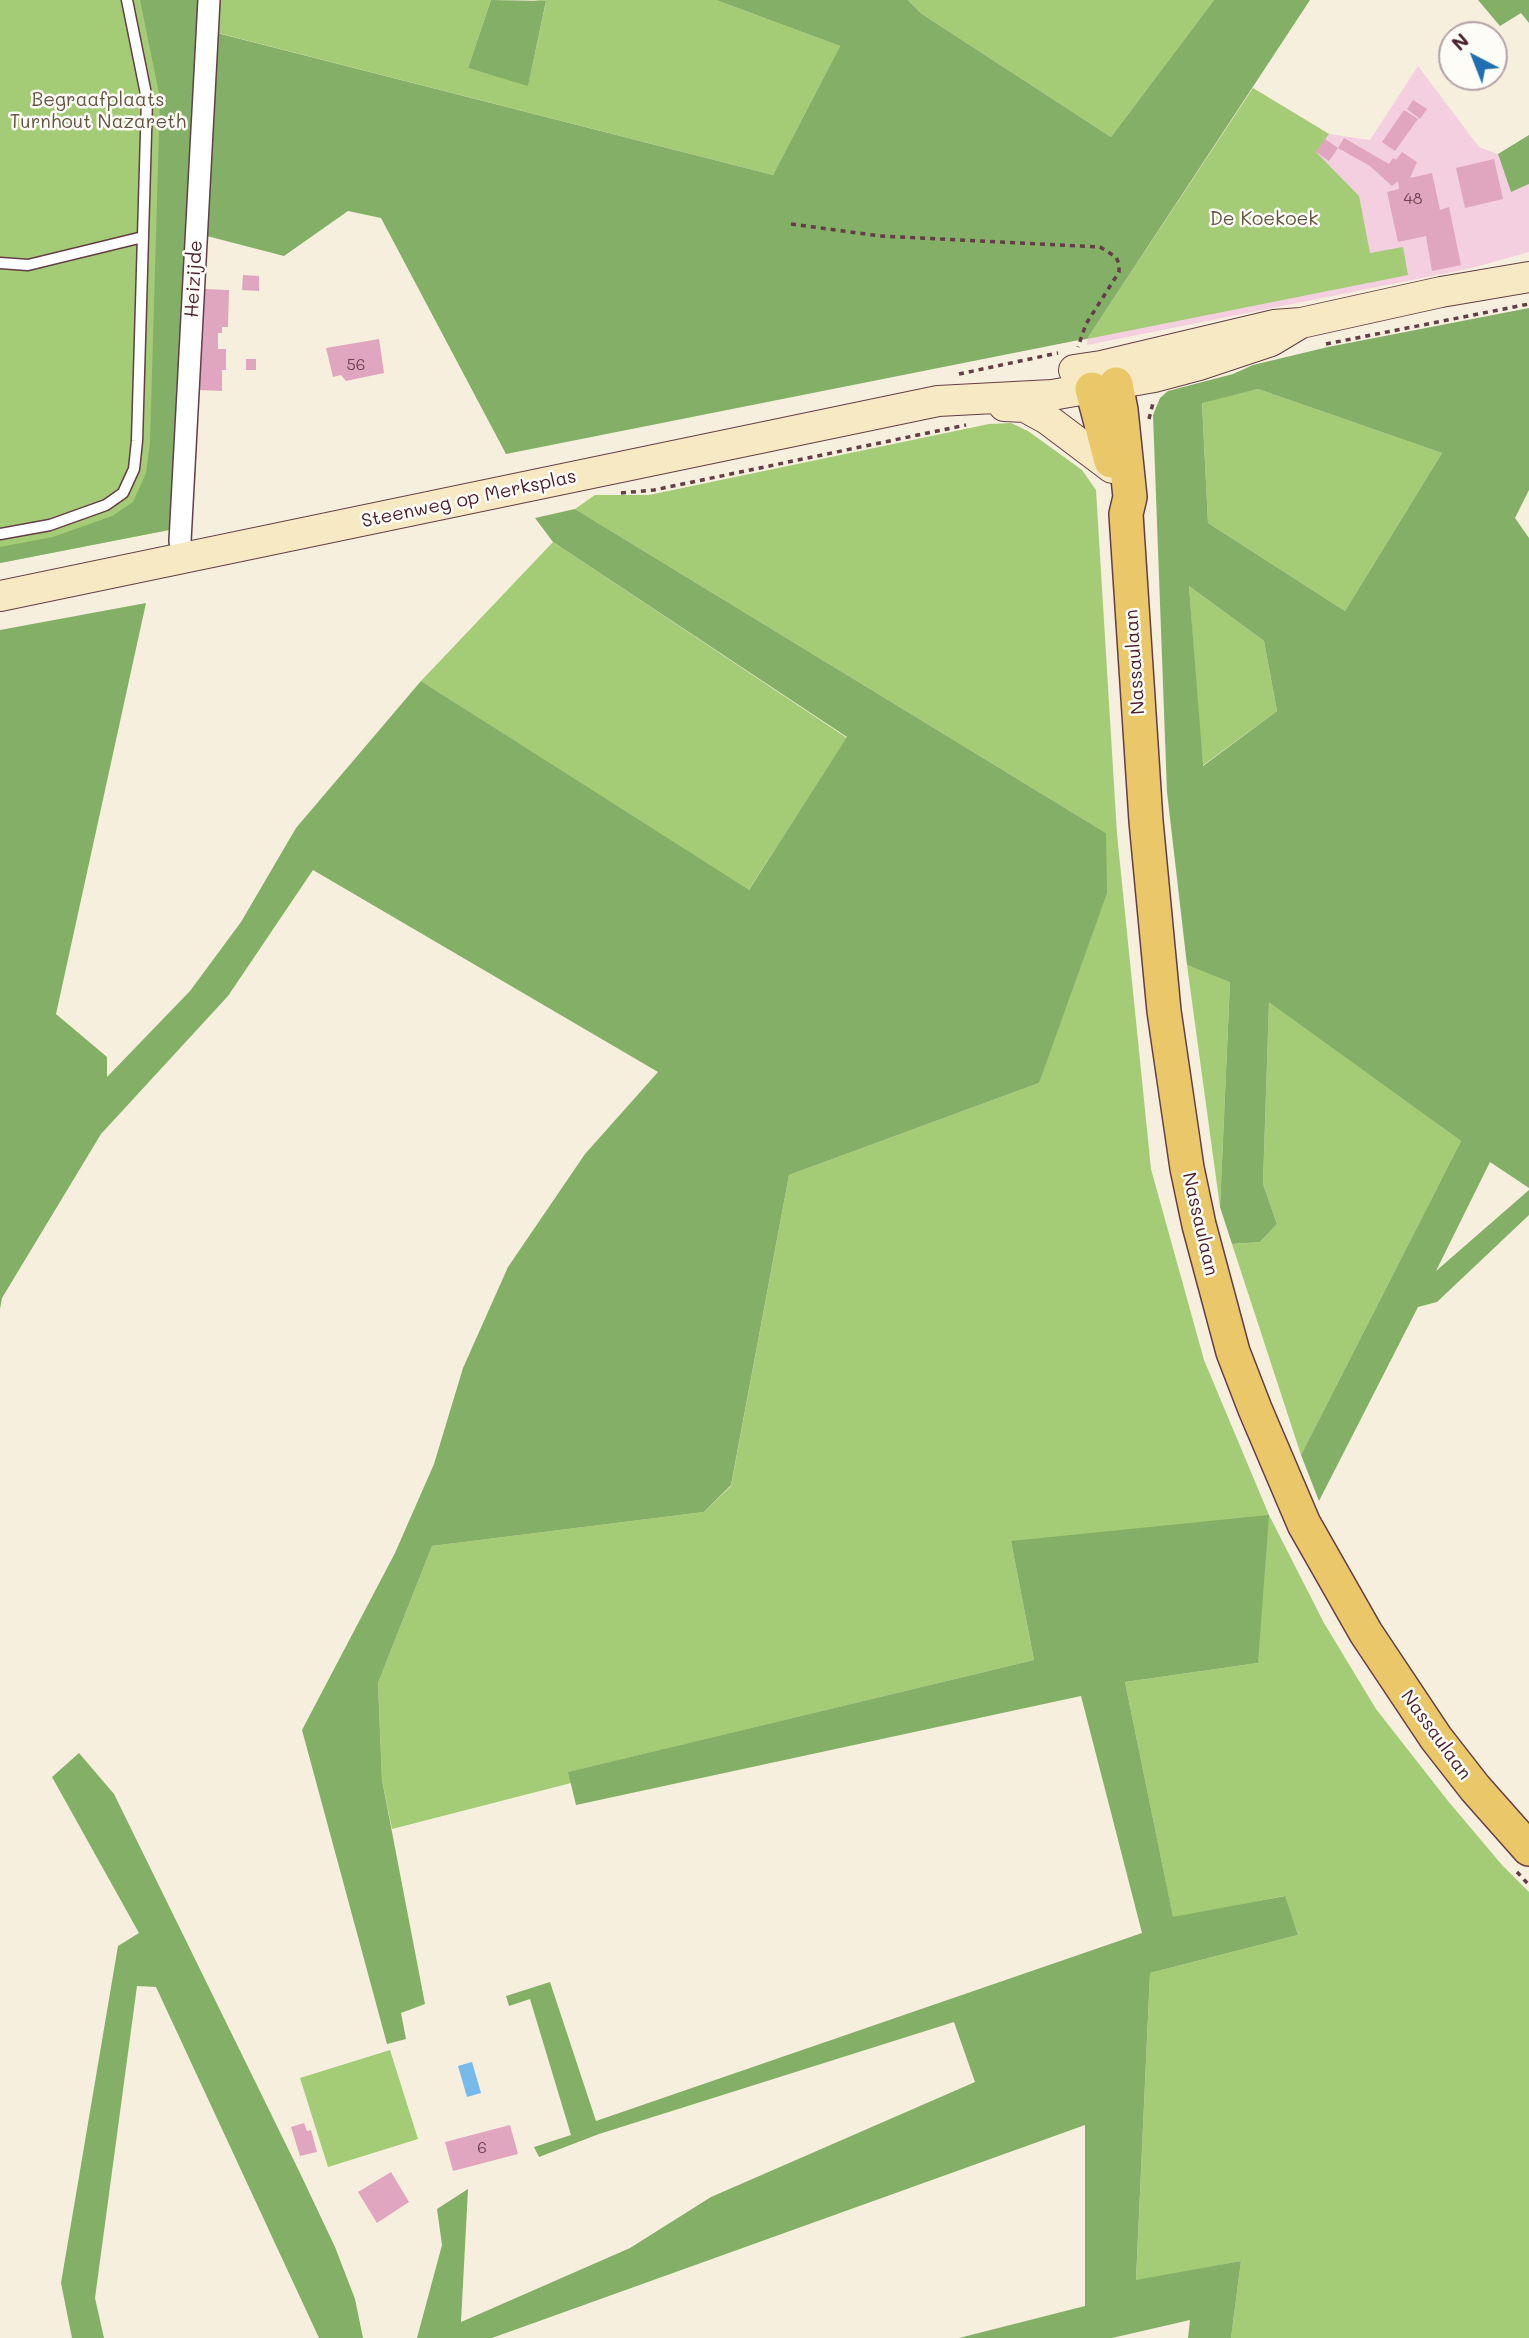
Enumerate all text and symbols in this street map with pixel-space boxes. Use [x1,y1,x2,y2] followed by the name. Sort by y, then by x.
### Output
[1438,21,1508,91] north arrow
[1446,27,1474,56] text: N
[10,89,186,133] park label: Begraafplaats Turnhout Nazareth
[1403,189,1423,209] house number: 48
[1210,208,1318,230] park label: De Koekoek
[181,240,207,318] street label: Heizijde
[347,355,365,375] house number: 56
[359,465,579,533] street label: Steenweg op Merksplas
[1120,609,1150,715] street label: Nassaulaan
[1177,1170,1223,1278] street label: Nassaulaan
[1396,1686,1476,1784] street label: Nassaulaan
[477,2138,487,2158] house number: 6

